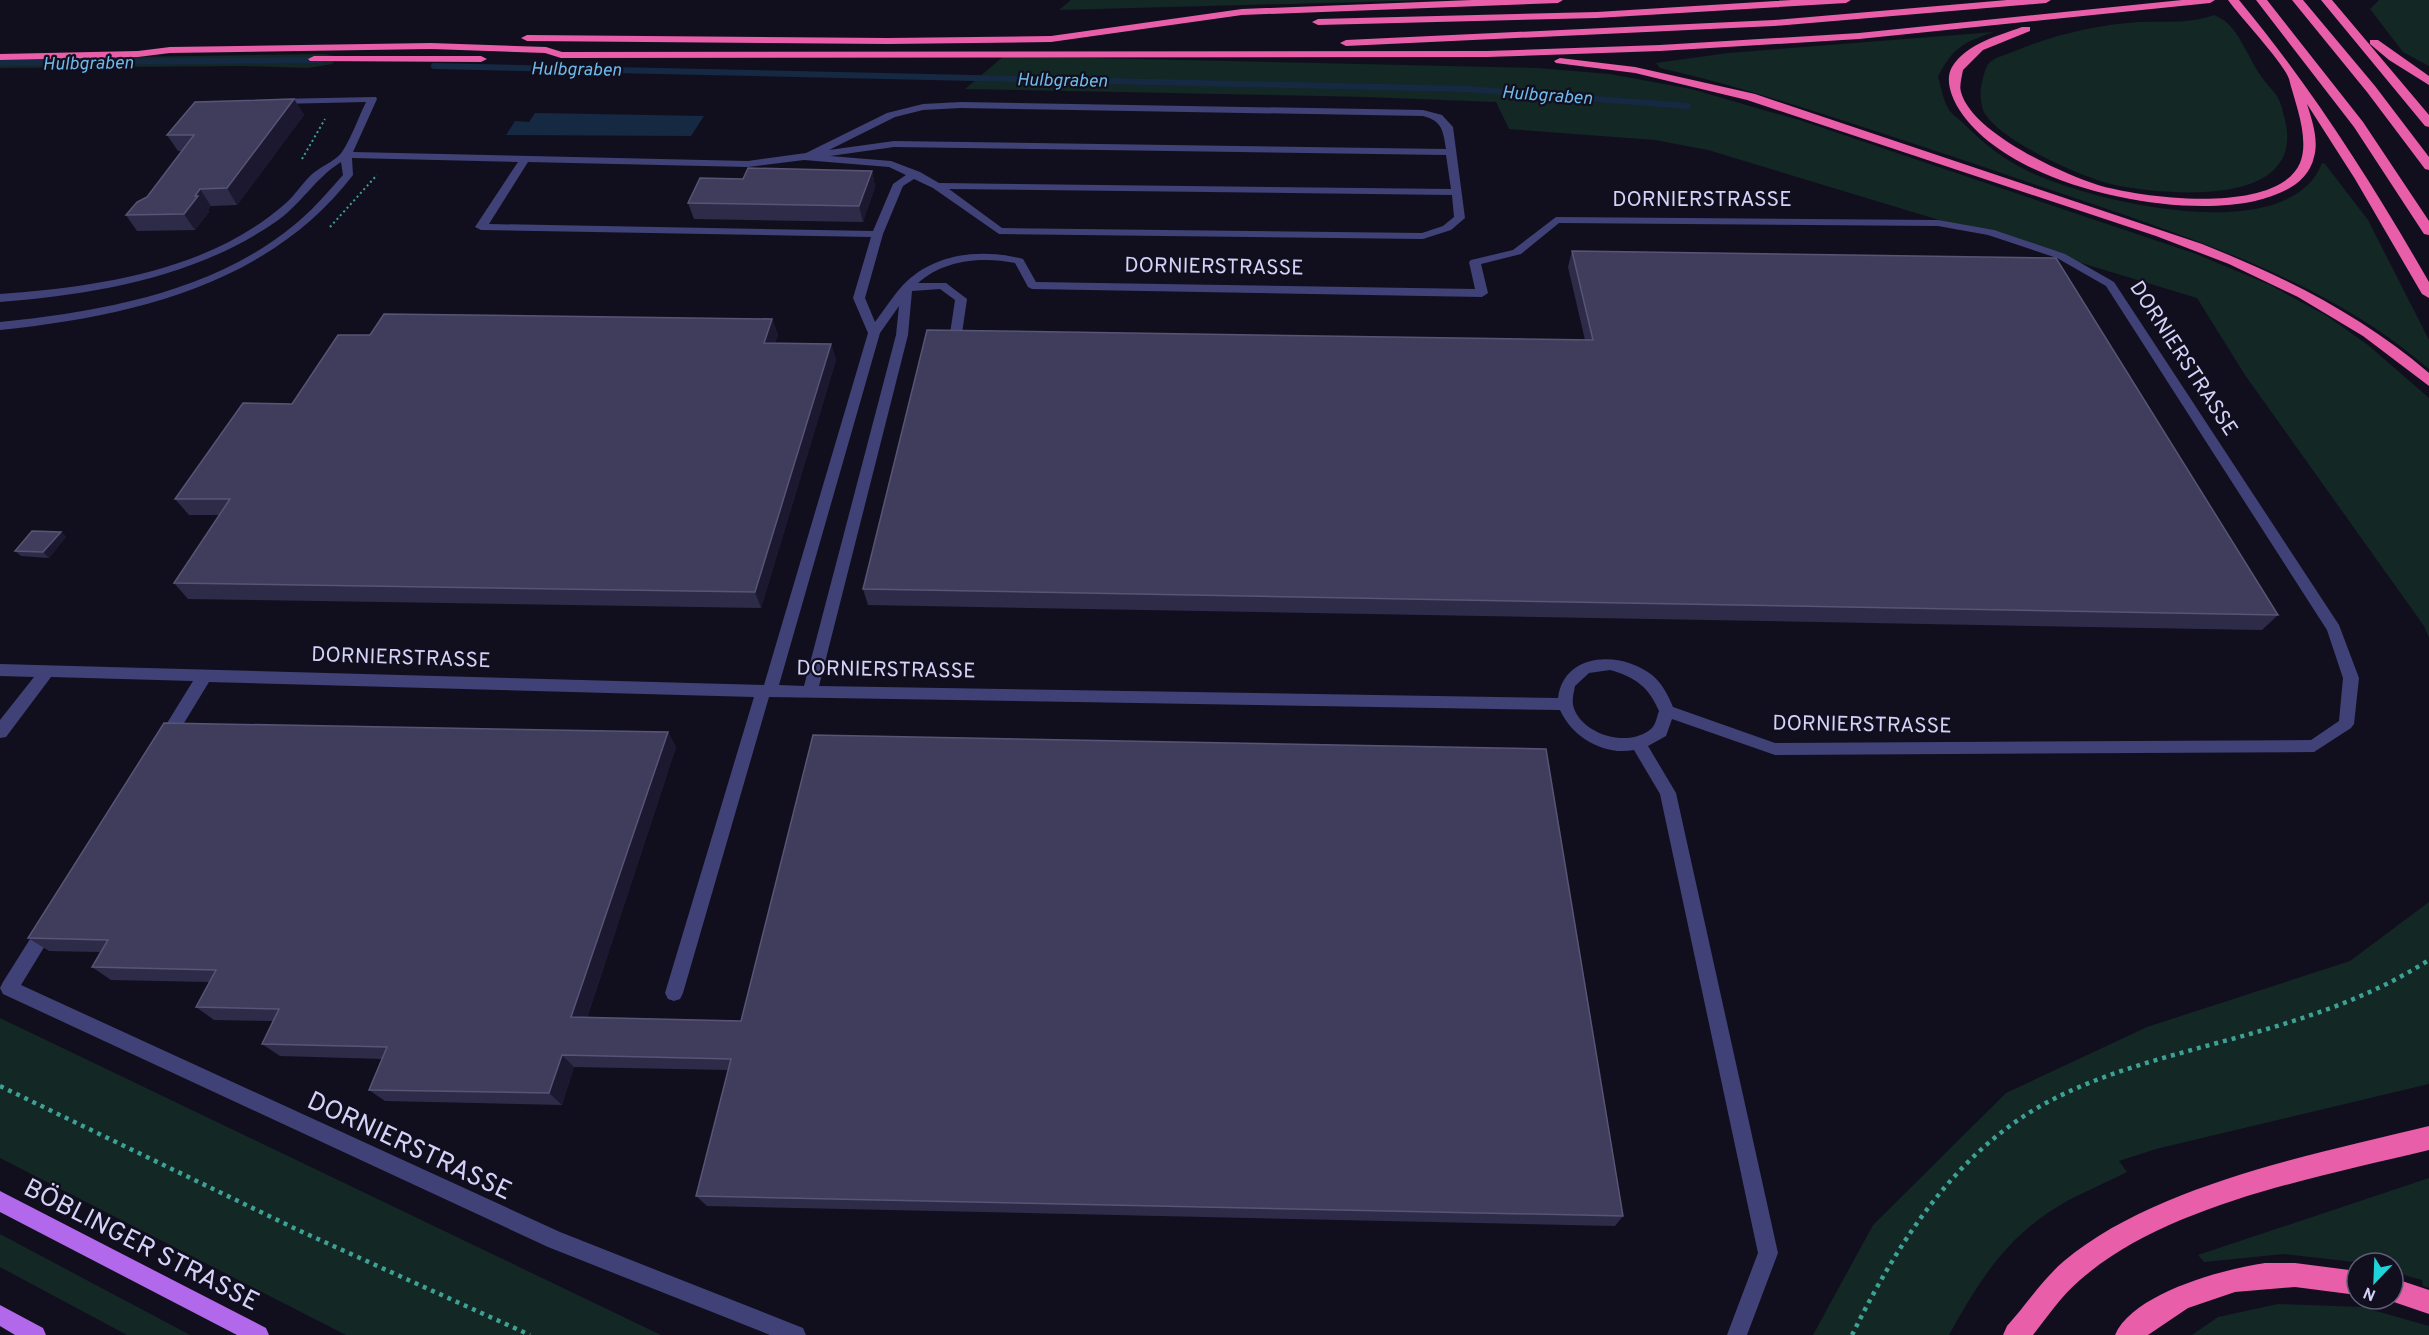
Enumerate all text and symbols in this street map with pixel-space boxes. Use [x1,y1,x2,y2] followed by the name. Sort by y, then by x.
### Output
[42,52,134,77] water label: Hulbgraben
[530,58,622,83] water label: Hulbgraben
[1016,69,1108,94] water label: Hulbgraben
[1501,82,1593,111] water label: Hulbgraben
[1612,187,1792,214] street label: DORNIERSTRASSE
[1124,252,1304,283] street label: DORNIERSTRASSE
[2123,276,2243,441] street label: DORNIERSTRASSE
[311,642,491,675] street label: DORNIERSTRASSE
[796,655,976,686] street label: DORNIERSTRASSE
[1772,710,1952,741] street label: DORNIERSTRASSE
[301,1085,517,1209] street label: DORNIERSTRASSE
[17,1172,265,1320] street label: BÖBLINGER STRASSE
[2345,1251,2405,1311] north arrow
[2361,1282,2379,1304] text: N

